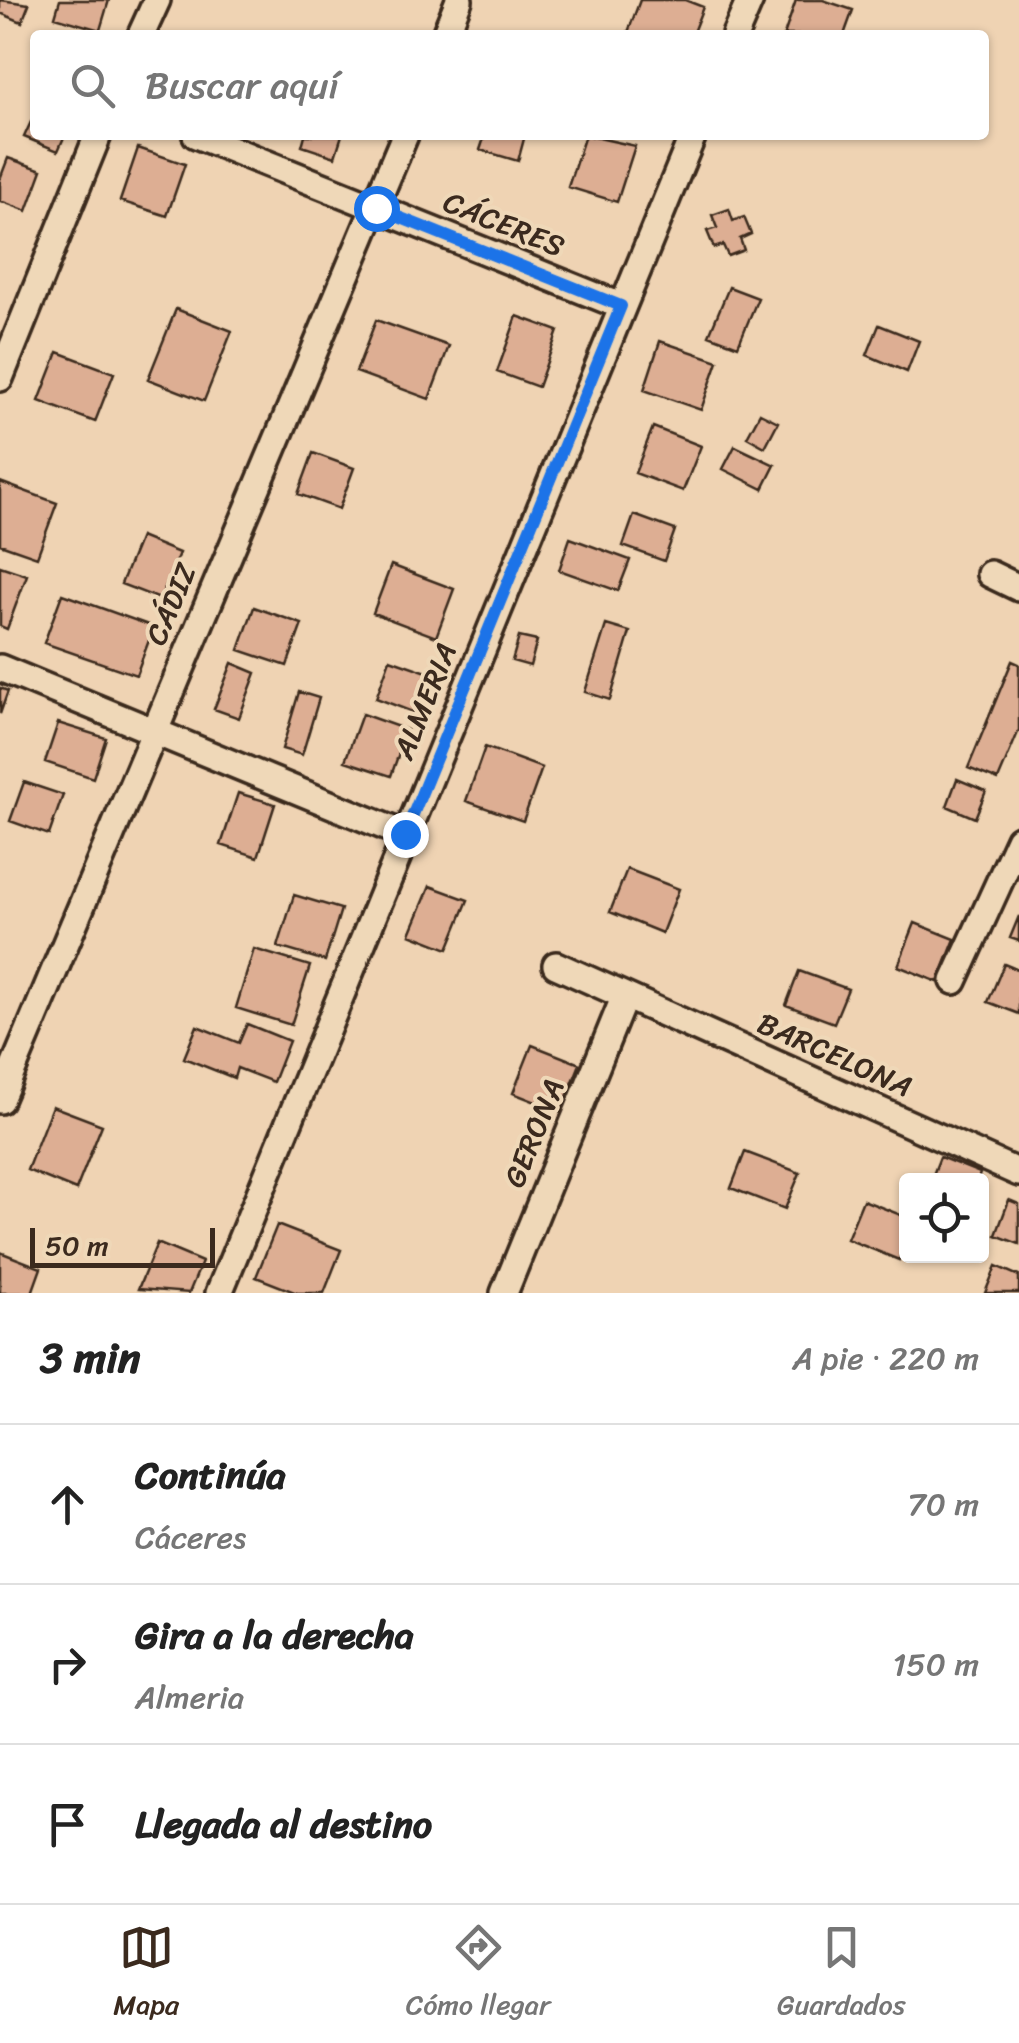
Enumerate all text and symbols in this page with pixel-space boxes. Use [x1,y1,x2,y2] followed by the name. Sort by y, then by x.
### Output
[30,30,989,140] search box
[145,52,339,119] text: Buscar aquí
[65,58,120,113] icon: search
[435,175,573,273] street label: CÁCERES
[354,186,400,232] route start
[129,553,213,654] street label: CÁDIZ
[377,634,473,769] street label: ALMERIA
[383,812,429,858] route end
[748,997,922,1113] street label: BARCELONA
[488,1070,580,1196] street label: GERONA
[899,1173,989,1263] map controls
[899,1173,989,1263] button: locate
[45,1221,109,1270] text: 50 m
[30,1223,215,1268] scale bar
[40,1321,140,1395] text: 3 min
[792,1330,979,1387] text: A pie · 220 m
[135,1442,286,1509] text: Continúa
[908,1476,979,1533] text: 70 m
[40,1477,95,1532] icon: ahead
[135,1509,246,1566] text: Cáceres
[135,1602,414,1669] text: Gira a la derecha
[893,1636,979,1693] text: 150 m
[40,1637,95,1692] icon: right
[135,1669,244,1726] text: Almeria
[135,1791,432,1858] text: Llegada al destino
[40,1797,95,1852] icon: arrive
[113,1920,179,2029] tab: Mapa
[406,1920,550,2029] tab: Cómo llegar
[777,1920,906,2029] tab: Guardados

